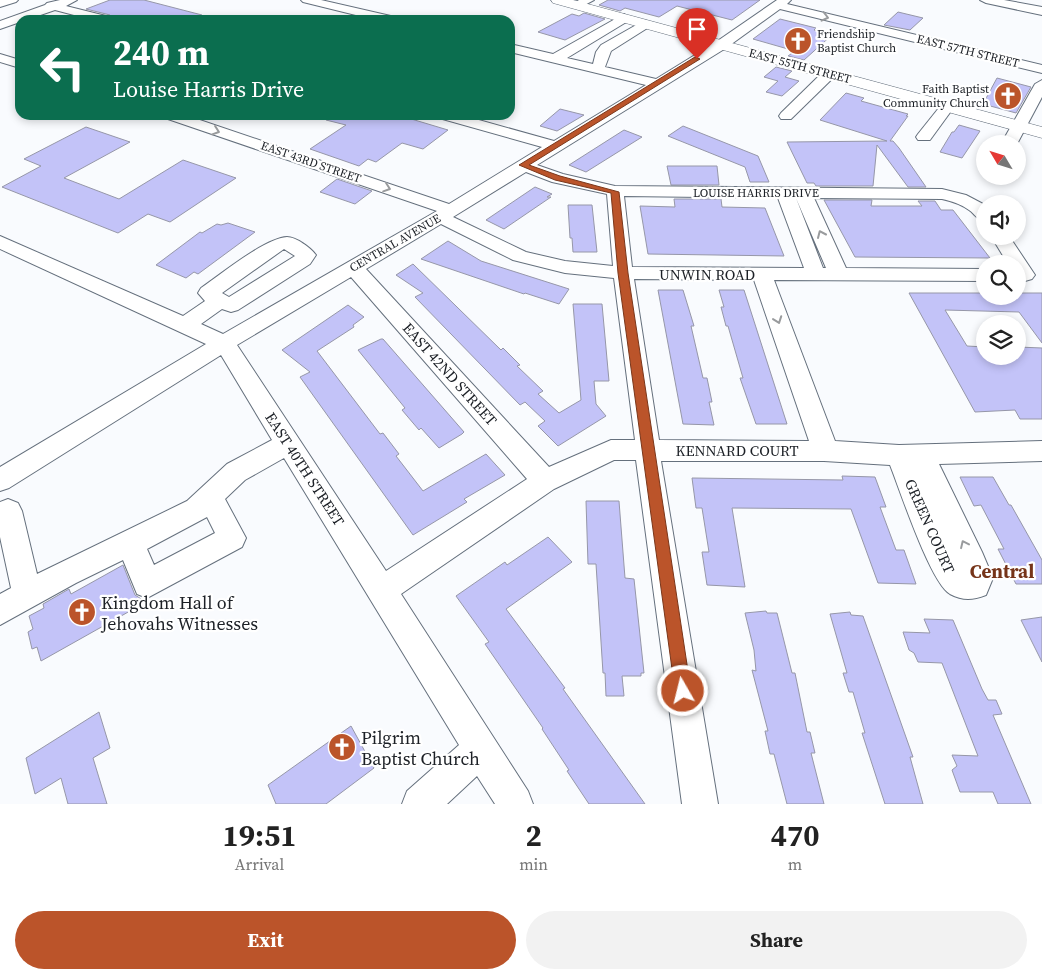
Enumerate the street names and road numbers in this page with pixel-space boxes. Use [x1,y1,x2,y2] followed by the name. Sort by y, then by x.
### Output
[915,30,1022,72] street label: EAST 57TH STREET
[747,45,854,88] street label: EAST 55TH STREET
[259,137,364,187] street label: EAST 43RD STREET
[693,185,819,201] street label: LOUISE HARRIS DRIVE
[346,210,444,276] street label: CENTRAL AVENUE
[659,264,755,285] street label: UNWIN ROAD
[398,318,502,430] street label: EAST 42ND STREET
[260,408,350,530] street label: EAST 40TH STREET
[676,440,798,461] street label: KENNARD COURT
[900,476,960,576] street label: GREEN COURT

